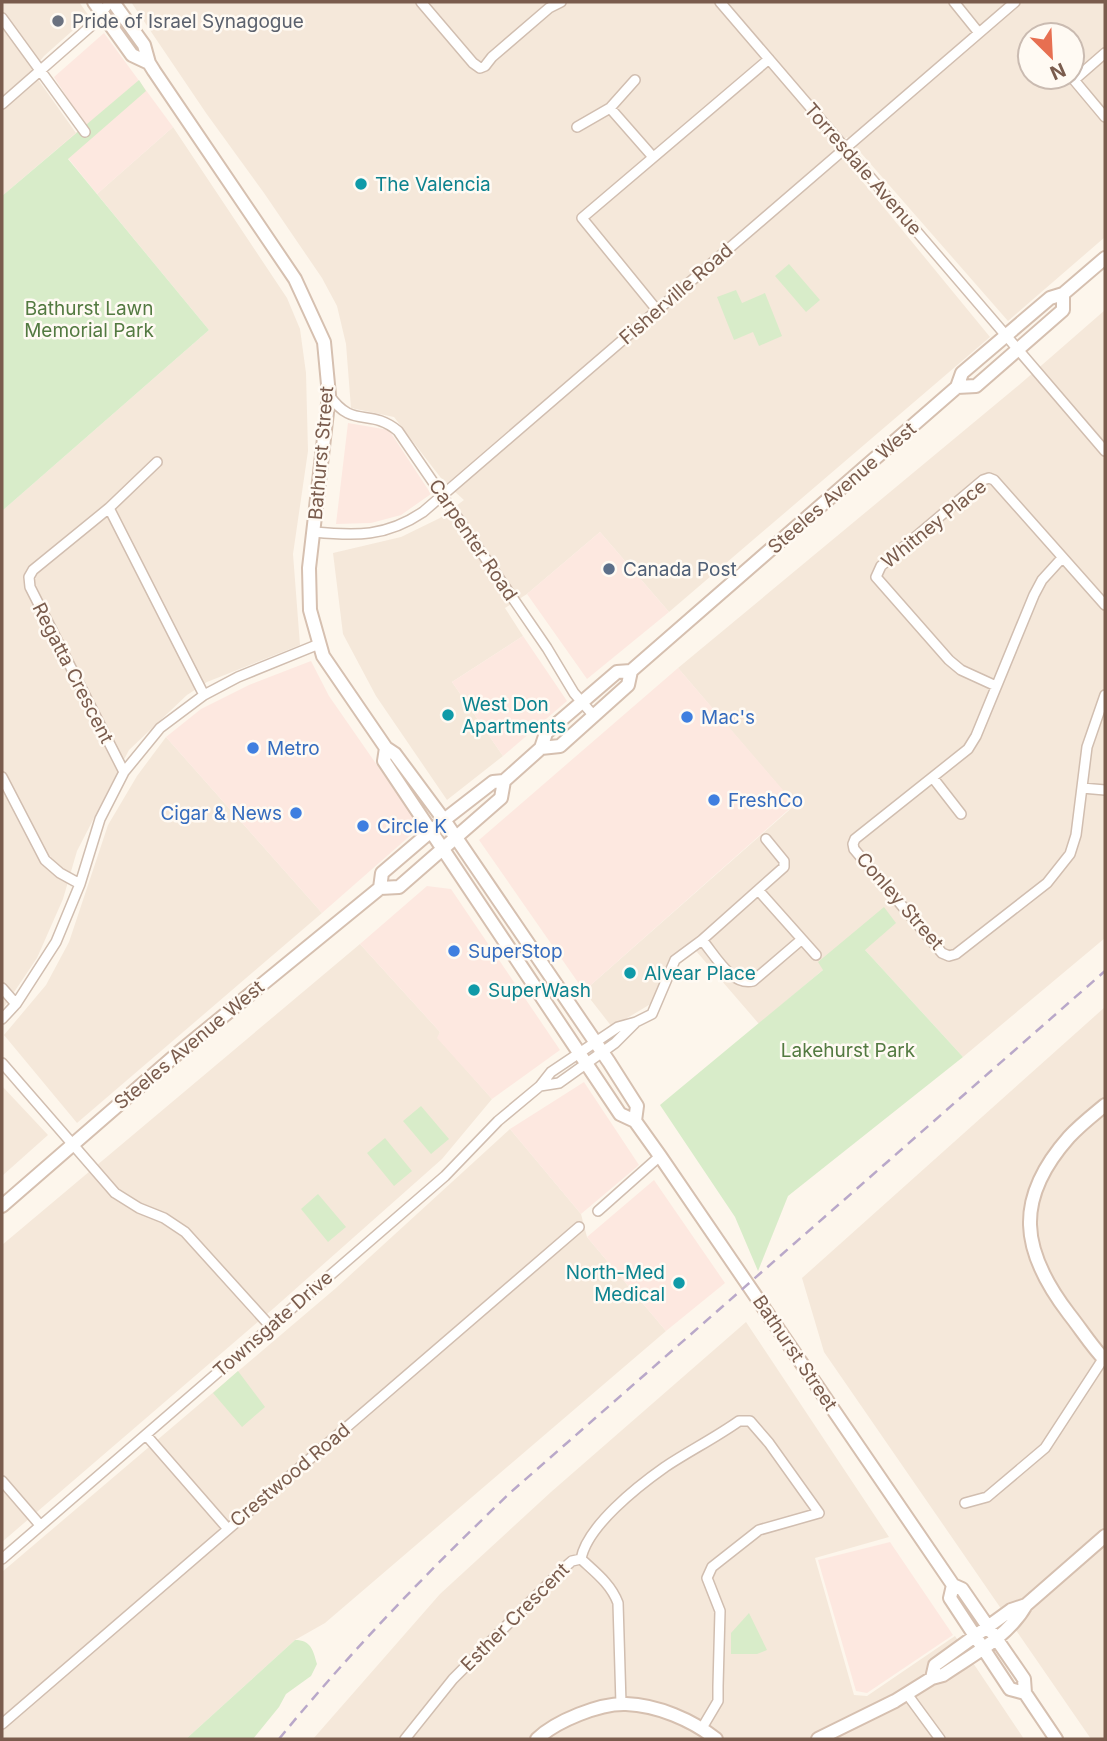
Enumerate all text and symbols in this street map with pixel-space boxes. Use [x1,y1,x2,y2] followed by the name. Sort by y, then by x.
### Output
[72,10,304,33] place label: Pride of Israel Synagogue
[50,13,66,29] marker: Pride of Israel Synagogue
[1016,21,1086,91] north arrow
[1046,58,1069,85] text: N
[799,98,927,240] street label: Torresdale Avenue
[375,173,491,196] place label: The Valencia
[353,176,369,192] marker: The Valencia
[615,239,737,349] street label: Fisherville Road
[24,297,154,342] park label: Bathurst Lawn Memorial Park
[304,385,338,521] street label: Bathurst Street
[763,417,921,559] street label: Steeles Avenue West
[424,475,522,605] street label: Carpenter Road
[877,475,991,573] street label: Whitney Place
[623,558,737,581] place label: Canada Post
[601,561,617,577] marker: Canada Post
[28,599,118,747] street label: Regatta Crescent
[462,693,566,738] place label: West Don Apartments
[701,706,755,729] place label: Mac's
[440,707,456,723] marker: West Don Apartments
[679,709,695,725] marker: Mac's
[267,737,320,760] place label: Metro
[245,740,261,756] marker: Metro
[728,789,803,812] place label: FreshCo
[706,792,722,808] marker: FreshCo
[160,802,282,825] place label: Cigar & News
[288,805,304,821] marker: Cigar & News
[377,815,447,838] place label: Circle K
[355,818,371,834] marker: Circle K
[851,848,949,954] street label: Conley Street
[468,940,563,963] place label: SuperStop
[446,943,462,959] marker: SuperStop
[644,962,756,985] place label: Alvear Place
[622,965,638,981] marker: Alvear Place
[109,976,269,1114] street label: Steeles Avenue West
[488,979,591,1002] place label: SuperWash
[466,982,482,998] marker: SuperWash
[781,1039,916,1062] park label: Lakehurst Park
[566,1261,665,1306] place label: North-Med Medical
[209,1266,337,1382] street label: Townsgate Drive
[671,1275,687,1291] marker: North-Med Medical
[748,1291,842,1415] street label: Bathurst Street
[225,1418,355,1532] street label: Crestwood Road
[456,1558,574,1676] street label: Esther Crescent

